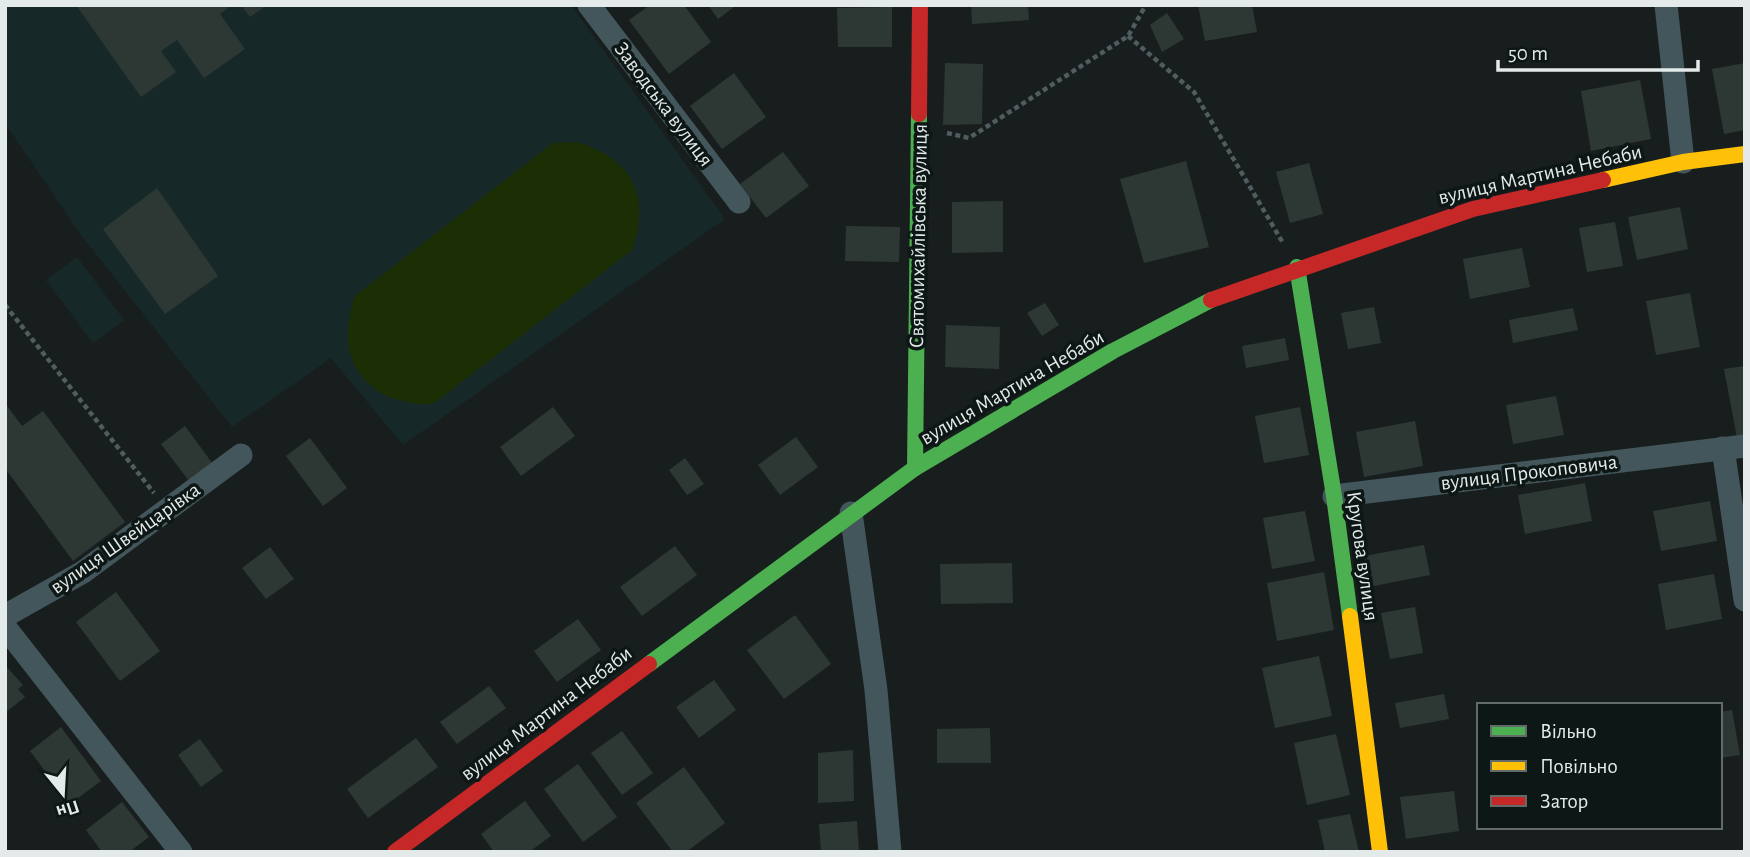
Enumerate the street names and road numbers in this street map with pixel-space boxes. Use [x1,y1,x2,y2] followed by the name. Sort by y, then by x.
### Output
[610,38,717,170] street label: Заводська вулиця
[906,124,931,348] street label: Святомихайлівська вулиця
[1436,141,1644,208] street label: вулиця Мартина Небаби
[917,326,1108,449] street label: вулиця Мартина Небаби
[1440,451,1619,494] street label: вулиця Прокоповича
[47,479,204,598] street label: вулиця Швейцарівка
[1343,490,1382,622] street label: Кругова вулиця
[457,642,636,784] street label: вулиця Мартина Небаби

